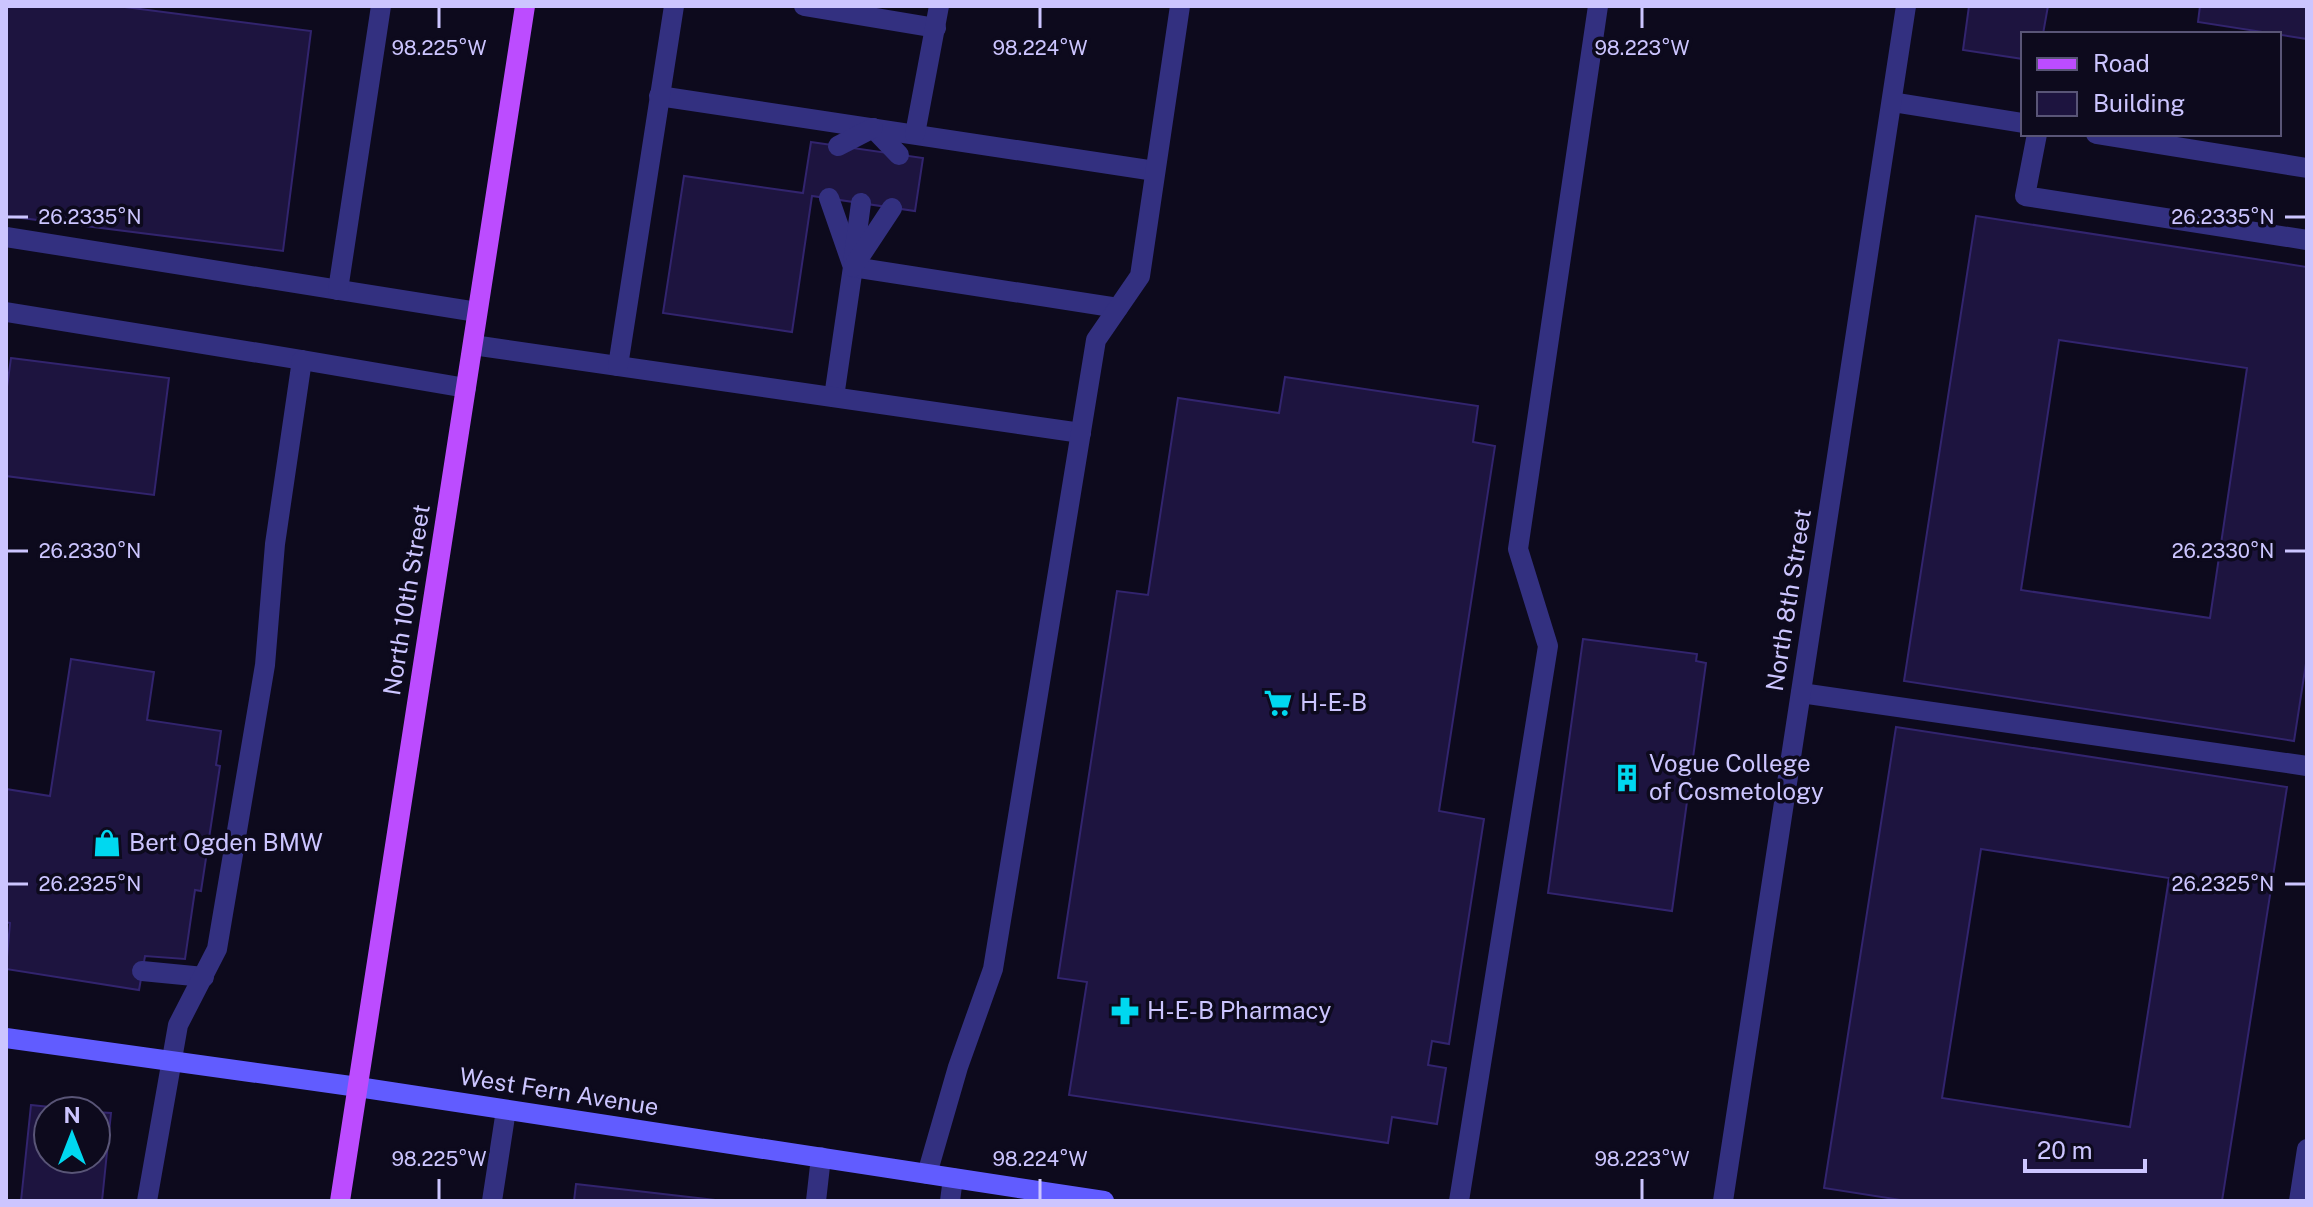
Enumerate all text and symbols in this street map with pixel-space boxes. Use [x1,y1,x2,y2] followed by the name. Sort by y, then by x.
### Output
[2021,32,2281,136] legend
[391,36,487,60] text: 98.225°W
[993,36,1087,60] text: 98.224°W
[1595,36,1689,60] text: 98.223°W
[2093,49,2150,77] text: Road
[2093,89,2185,117] text: Building
[38,205,142,229] text: 26.2335°N
[2171,205,2275,229] text: 26.2335°N
[377,502,435,697] street label: North 10th Street
[1760,507,1816,693] street label: North 8th Street
[39,539,141,563] text: 26.2330°N
[2172,539,2274,563] text: 26.2330°N
[1263,688,1293,718] supermarket icon: H-E-B
[1300,688,1367,716] place label: H-E-B
[1649,749,1824,805] place label: Vogue College of Cosmetology
[1612,763,1642,793] building icon: Vogue College of Cosmetology
[92,828,122,858] shop icon: Bert Ogden BMW
[129,828,323,856] place label: Bert Ogden BMW
[39,872,141,896] text: 26.2325°N
[2172,872,2274,896] text: 26.2325°N
[1110,996,1140,1026] pharmacy icon: H-E-B Pharmacy
[1147,996,1331,1024] place label: H-E-B Pharmacy
[458,1061,661,1121] street label: West Fern Avenue
[32,1095,112,1175] north arrow
[63,1102,81,1128] text: N
[2025,1123,2145,1173] scale bar
[2037,1136,2093,1164] text: 20 m
[391,1147,487,1171] text: 98.225°W
[993,1147,1087,1171] text: 98.224°W
[1595,1147,1689,1171] text: 98.223°W

